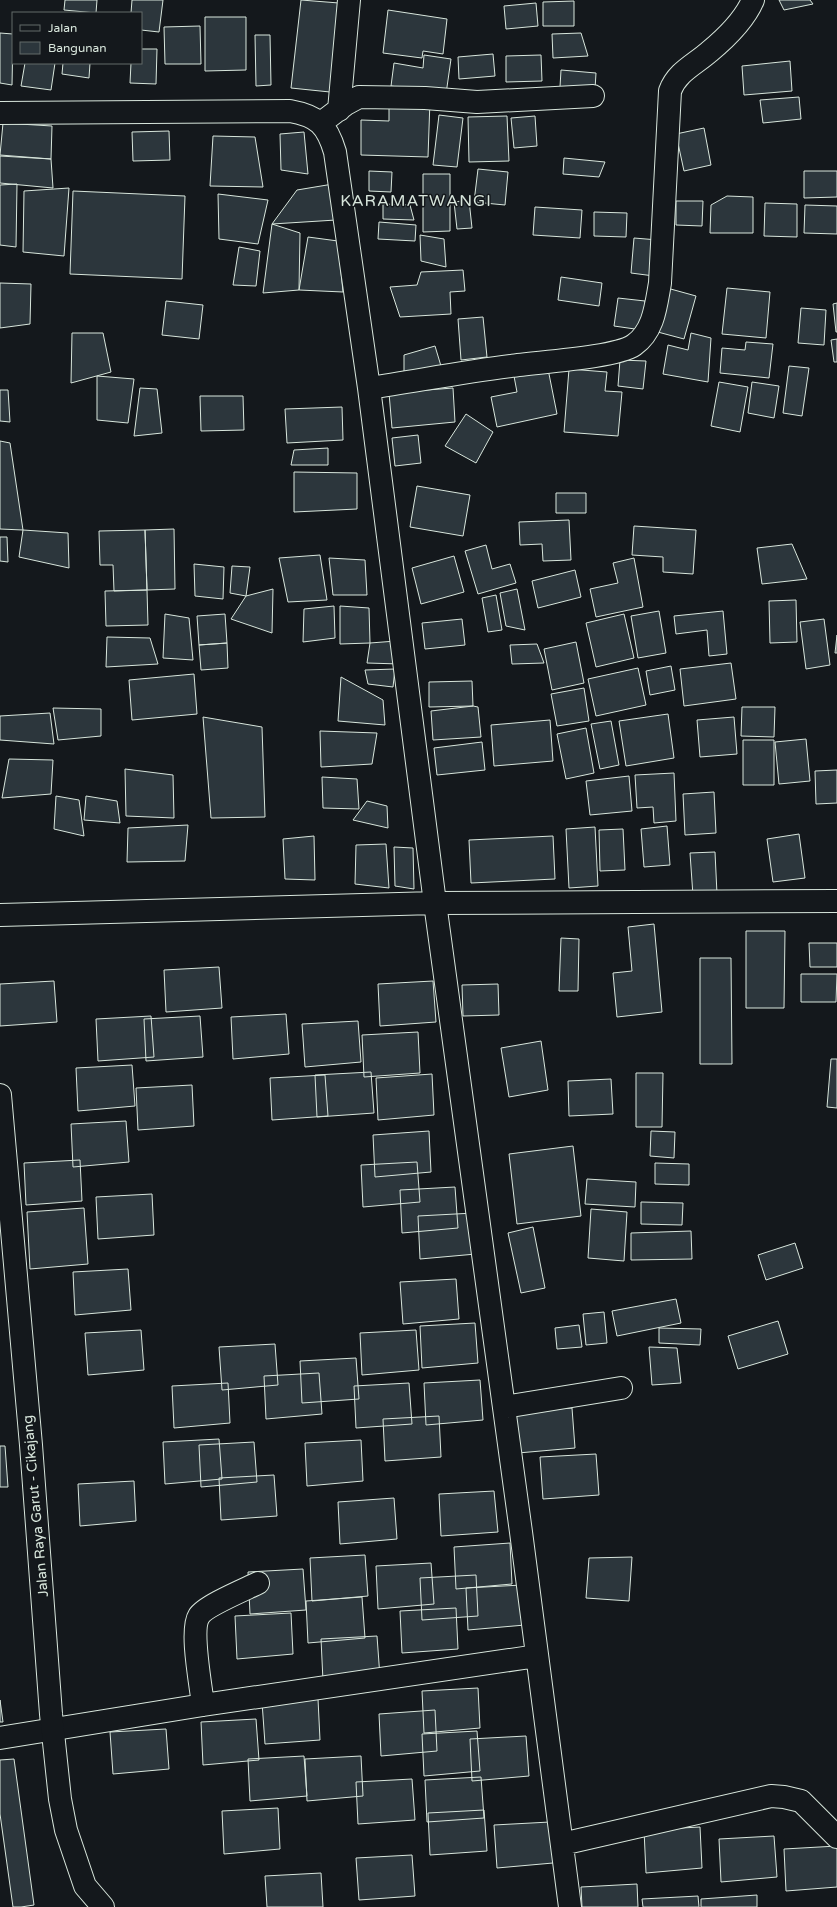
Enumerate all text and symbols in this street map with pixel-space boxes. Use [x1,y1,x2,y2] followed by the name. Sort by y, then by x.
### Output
[12,12,142,64] legend
[48,21,77,35] text: Jalan
[48,41,107,55] text: Bangunan
[340,191,492,211] district label: KARAMATWANGI
[19,1414,52,1598] street label: Jalan Raya Garut - Cikajang

